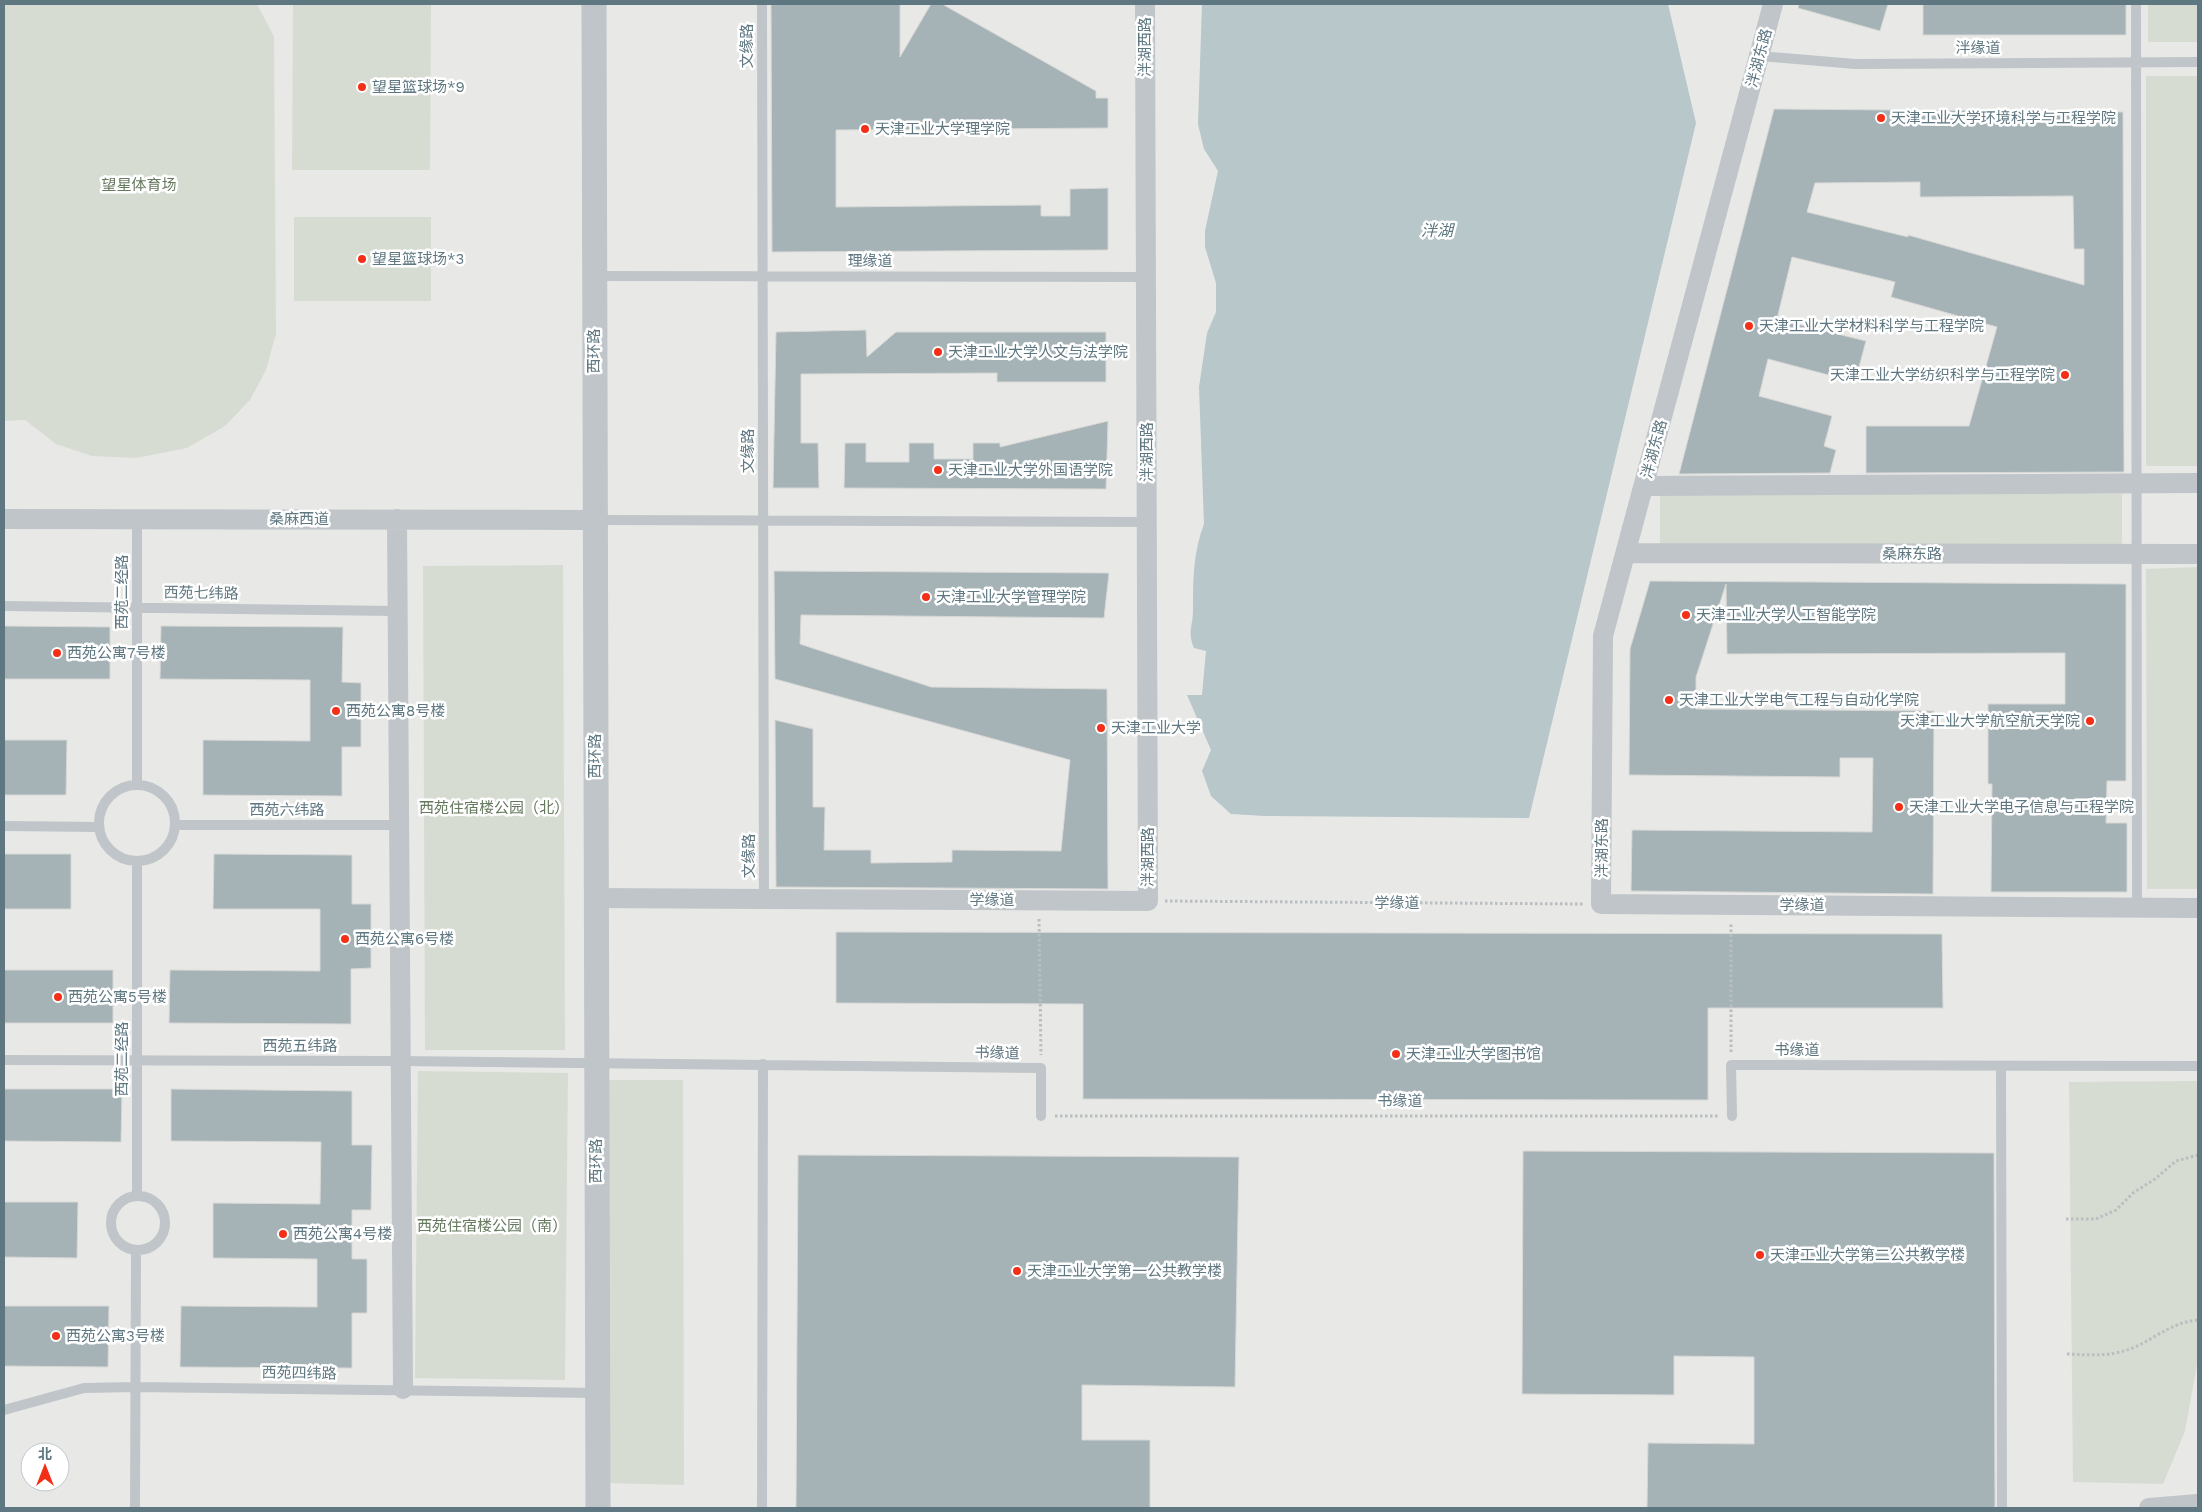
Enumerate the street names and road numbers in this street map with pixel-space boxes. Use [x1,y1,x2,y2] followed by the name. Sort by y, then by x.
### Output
[1136,17,1154,77] street label: 泮湖西路
[738,23,756,69] street label: 文缘路
[1743,27,1775,89] street label: 泮湖东路
[1955,39,2001,57] street label: 泮缘道
[847,252,893,270] street label: 理缘道
[585,328,603,374] street label: 西环路
[1638,418,1670,480] street label: 泮湖东路
[1138,422,1156,482] street label: 泮湖西路
[739,428,757,474] street label: 文缘路
[269,510,329,528] street label: 桑麻西道
[1882,545,1942,563] street label: 桑麻东路
[113,554,131,630] street label: 西苑二经路
[163,583,239,603] street label: 西苑七纬路
[586,733,604,779] street label: 西环路
[249,801,325,819] street label: 西苑六纬路
[1593,818,1611,878] street label: 泮湖东路
[1139,827,1157,887] street label: 泮湖西路
[740,833,758,879] street label: 文缘路
[969,891,1015,909] street label: 学缘道
[1374,894,1420,912] street label: 学缘道
[1779,896,1825,914] street label: 学缘道
[113,1021,131,1097] street label: 西苑二经路
[262,1037,338,1055] street label: 西苑五纬路
[1774,1041,1820,1059] street label: 书缘道
[974,1044,1020,1062] street label: 书缘道
[1377,1092,1423,1110] street label: 书缘道
[587,1138,605,1184] street label: 西环路
[261,1363,337,1383] street label: 西苑四纬路

